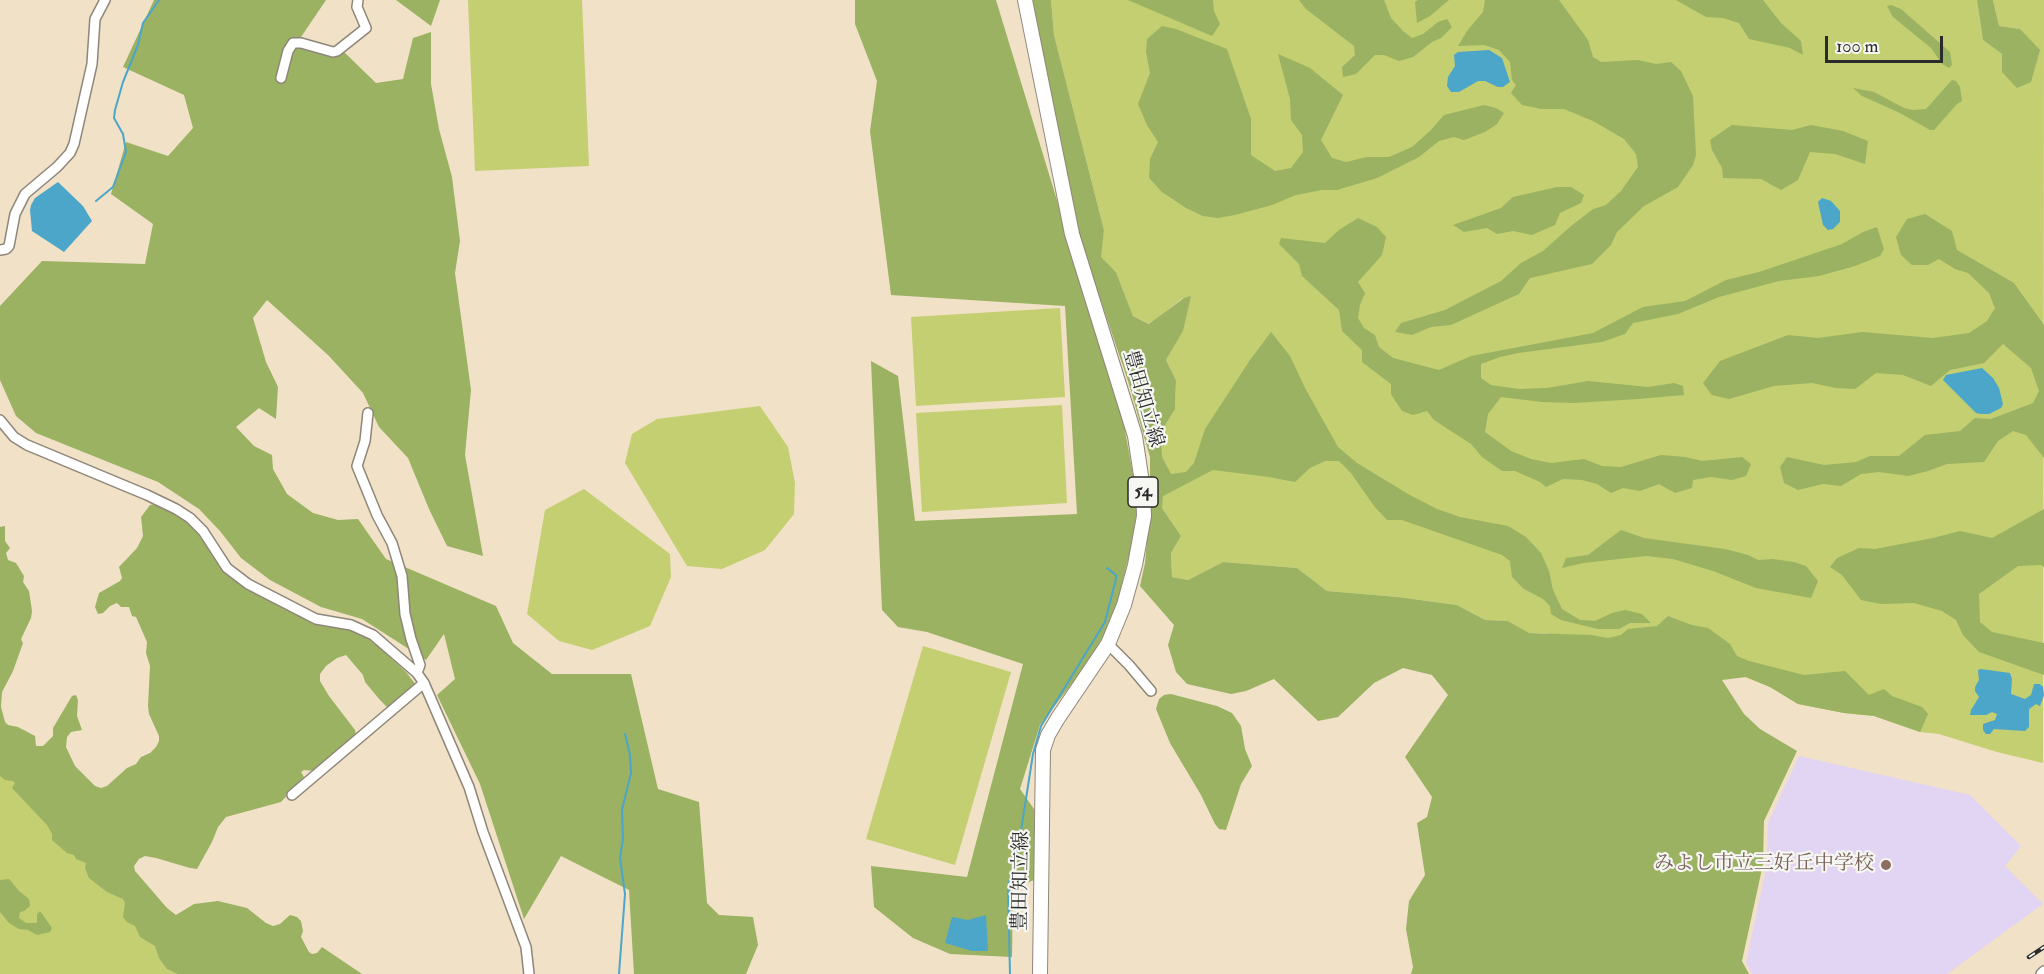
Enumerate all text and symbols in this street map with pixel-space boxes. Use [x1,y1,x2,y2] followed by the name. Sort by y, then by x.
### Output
[1828,24,1946,62] scale bar
[1836,35,1879,58] text: 100 m
[1117,348,1167,450] street label: 豊田知立線
[1128,477,1158,507] road number: 54
[1009,831,1035,931] street label: 豊田知立線
[1654,853,1874,877] place label: みよし市立三好丘中学校
[1879,858,1893,872] marker: みよし市立三好丘中学校

